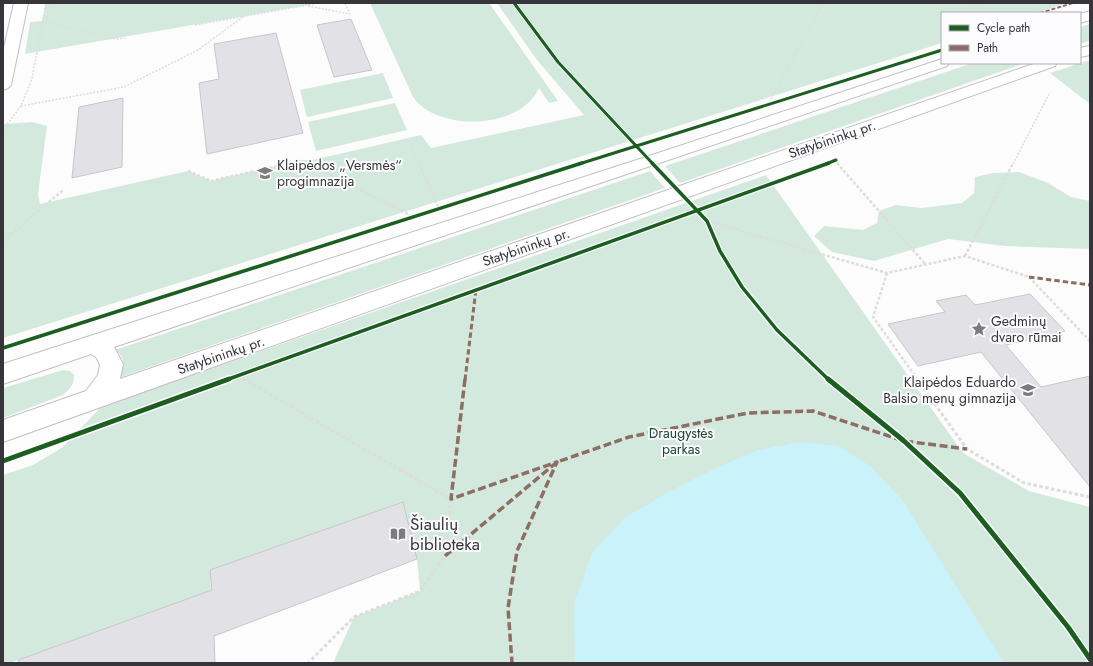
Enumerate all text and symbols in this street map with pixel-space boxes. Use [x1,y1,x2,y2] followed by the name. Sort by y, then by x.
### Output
[941,12,1081,64] legend
[977,19,1030,37] text: Cycle path
[977,39,998,57] text: Path
[786,115,878,163] street label: Statybininkų pr.
[277,155,402,191] place label: Klaipėdos „Versmės“ progimnazija
[256,164,274,182] school or university icon: Klaipėdos „Versmės“ progimnazija
[480,223,572,271] street label: Statybininkų pr.
[991,311,1062,347] place label: Gedminų dvaro rūmai
[970,320,988,338] place icon: Gedminų dvaro rūmai
[175,331,267,379] street label: Statybininkų pr.
[883,372,1016,408] place label: Klaipėdos Eduardo Balsio menų gimnazija
[1019,381,1037,399] school or university icon: Klaipėdos Eduardo Balsio menų gimnazija
[649,423,714,459] park label: Draugystės parkas
[410,512,480,556] place label: Šiaulių biblioteka
[389,525,407,543] library icon: Šiaulių biblioteka

